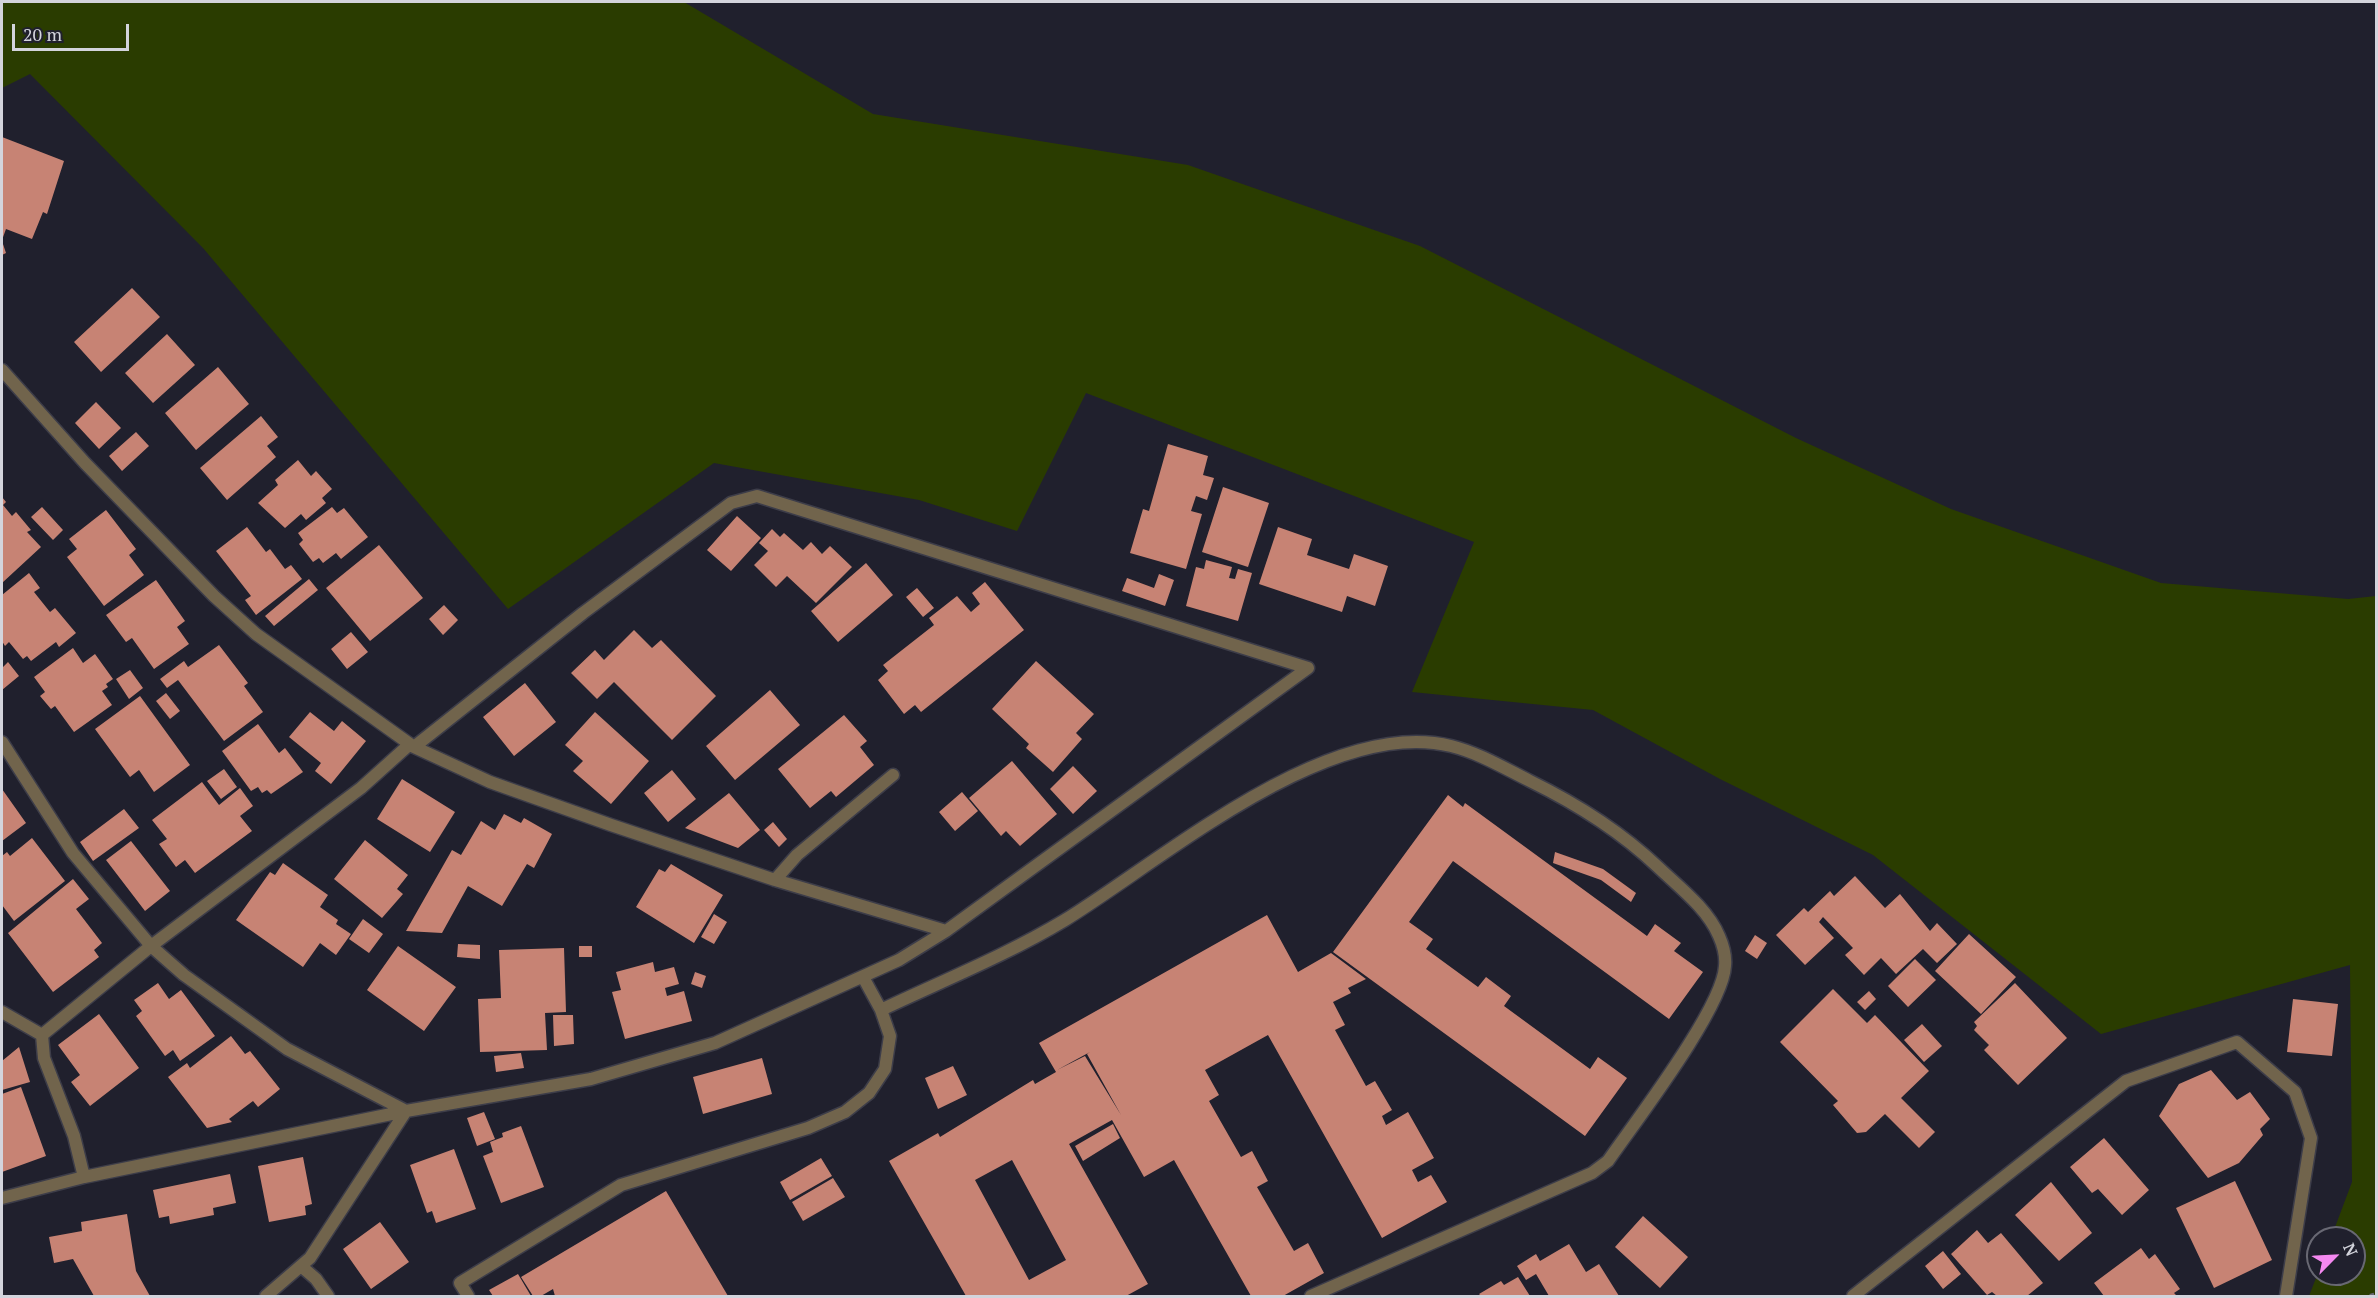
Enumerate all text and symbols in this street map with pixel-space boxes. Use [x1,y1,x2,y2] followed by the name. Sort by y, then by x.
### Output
[15,12,132,50] scale bar
[23,22,62,46] text: 20 m
[2306,1226,2366,1286] north arrow
[2338,1239,2363,1260] text: N

